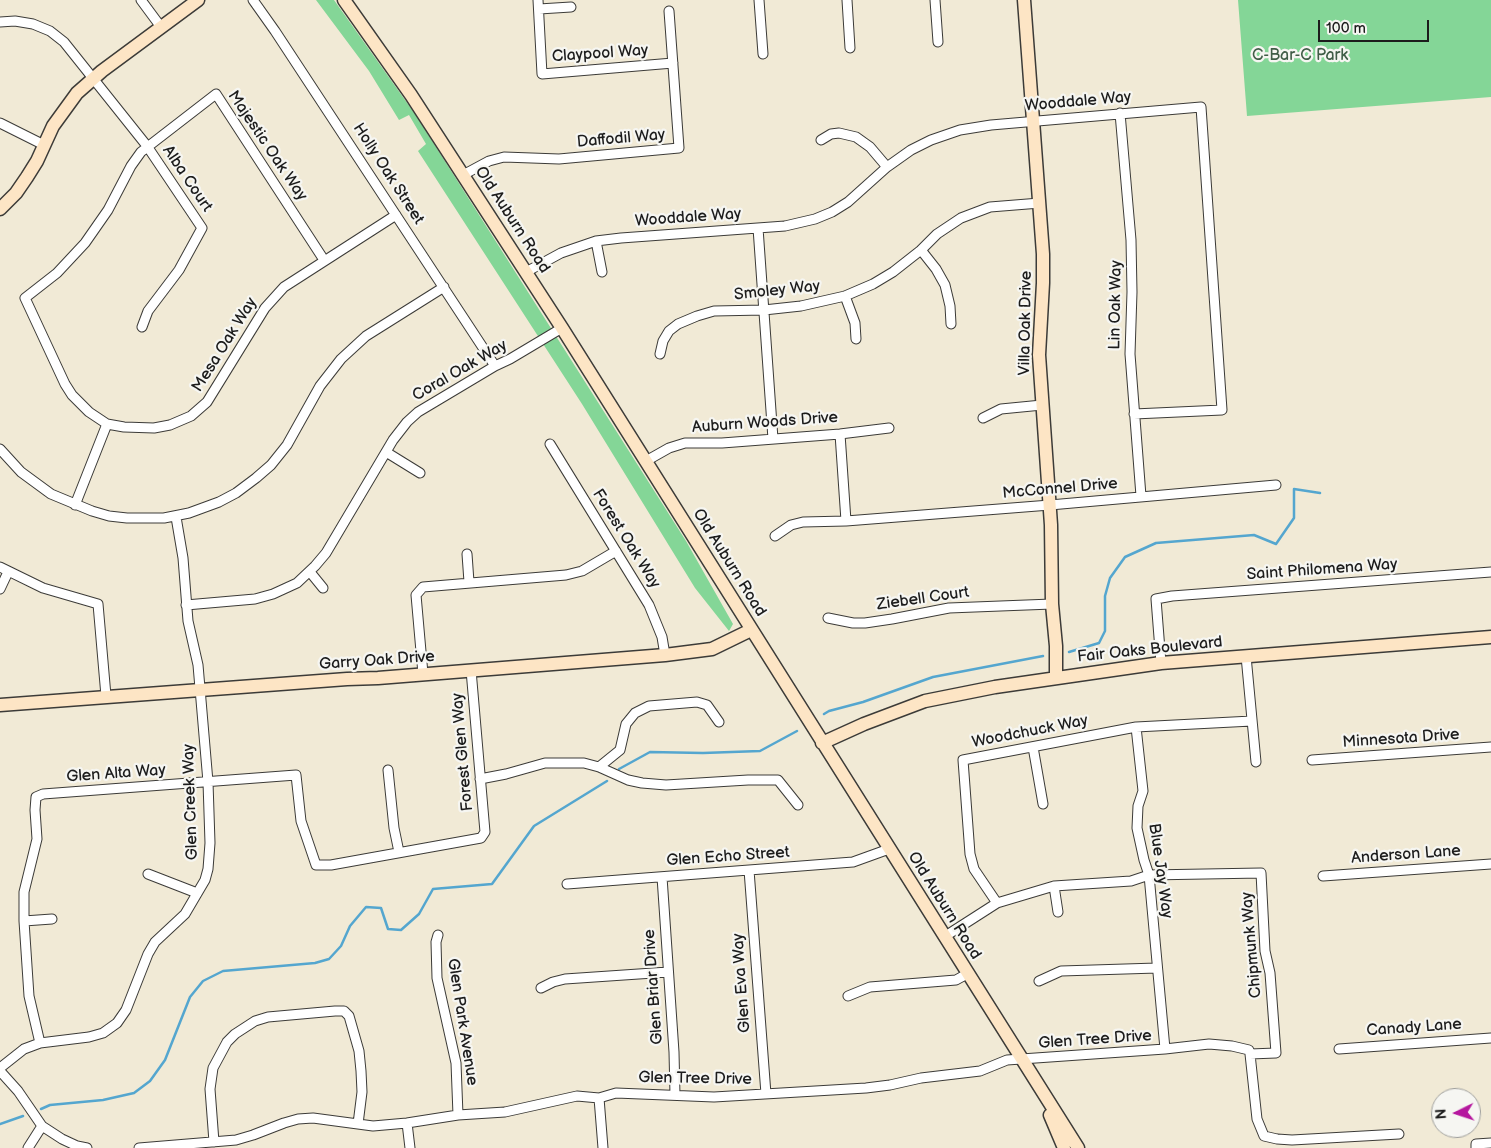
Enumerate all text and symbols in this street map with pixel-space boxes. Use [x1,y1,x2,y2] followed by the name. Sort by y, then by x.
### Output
[1321,10,1432,42] scale bar
[1326,19,1366,38] text: 100 m
[551,41,649,67] street label: Claypool Way
[1252,46,1348,66] park label: C-Bar-C Park
[223,87,311,205] street label: Majestic Oak Way
[1024,88,1132,116] street label: Wooddale Way
[348,120,428,228] street label: Holly Oak Street
[576,126,666,152] street label: Daffodil Way
[158,142,216,216] street label: Alba Court
[470,163,554,277] street label: Old Auburn Road
[634,205,742,231] street label: Wooddale Way
[1106,260,1126,350] street label: Lin Oak Way
[1015,270,1037,376] street label: Villa Oak Drive
[733,277,821,305] street label: Smoley Way
[188,294,262,396] street label: Mesa Oak Way
[409,336,511,406] street label: Coral Oak Way
[691,408,839,438] street label: Auburn Woods Drive
[1001,474,1119,504] street label: McConnel Drive
[588,486,664,592] street label: Forest Oak Way
[688,506,770,620] street label: Old Auburn Road
[1246,555,1398,585] street label: Saint Philomena Way
[876,583,970,615] street label: Ziebell Court
[1076,633,1224,667] street label: Fair Oaks Boulevard
[319,647,435,675] street label: Garry Oak Drive
[448,692,478,812] street label: Forest Glen Way
[970,711,1090,753] street label: Woodchuck Way
[1342,725,1460,753] street label: Minnesota Drive
[179,744,203,860] street label: Glen Creek Way
[66,761,166,787] street label: Glen Alta Way
[1144,822,1176,920] street label: Blue Jay Way
[1351,842,1461,868] street label: Anderson Lane
[666,843,790,871] street label: Glen Echo Street
[903,849,985,963] street label: Old Auburn Road
[1238,891,1266,999] street label: Chipmunk Way
[640,929,668,1045] street label: Glen Briar Drive
[729,933,755,1033] street label: Glen Eva Way
[442,957,482,1087] street label: Glen Park Avenue
[1366,1015,1462,1041] street label: Canady Lane
[1038,1026,1152,1054] street label: Glen Tree Drive
[638,1068,752,1090] street label: Glen Tree Drive
[1431,1088,1481,1138] north arrow
[1433,1108,1450,1120] text: N

